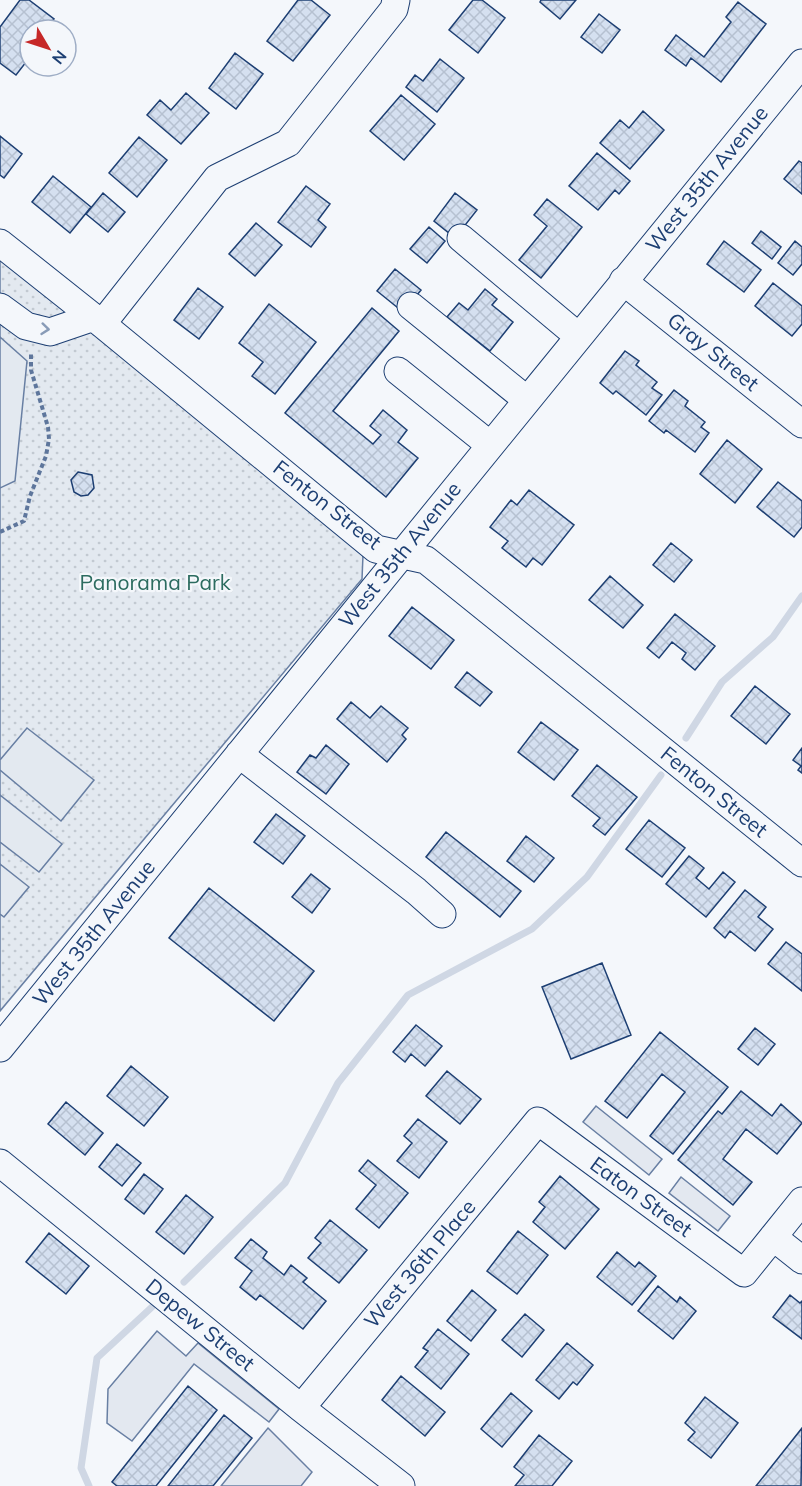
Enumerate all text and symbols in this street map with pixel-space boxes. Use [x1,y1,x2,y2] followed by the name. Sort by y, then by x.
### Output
[18,18,78,78] north arrow
[48,46,71,68] text: N
[639,100,773,257] street label: West 35th Avenue
[663,306,765,396] street label: Gray Street
[40,322,50,335] one-way arrow
[268,454,387,555] street label: Fenton Street
[332,476,466,633] street label: West 35th Avenue
[80,569,231,595] park label: Panorama Park
[656,740,773,842] street label: Fenton Street
[26,854,160,1011] street label: West 35th Avenue
[585,1150,698,1242] street label: Eaton Street
[358,1194,481,1333] street label: West 36th Place
[141,1272,260,1376] street label: Depew Street

